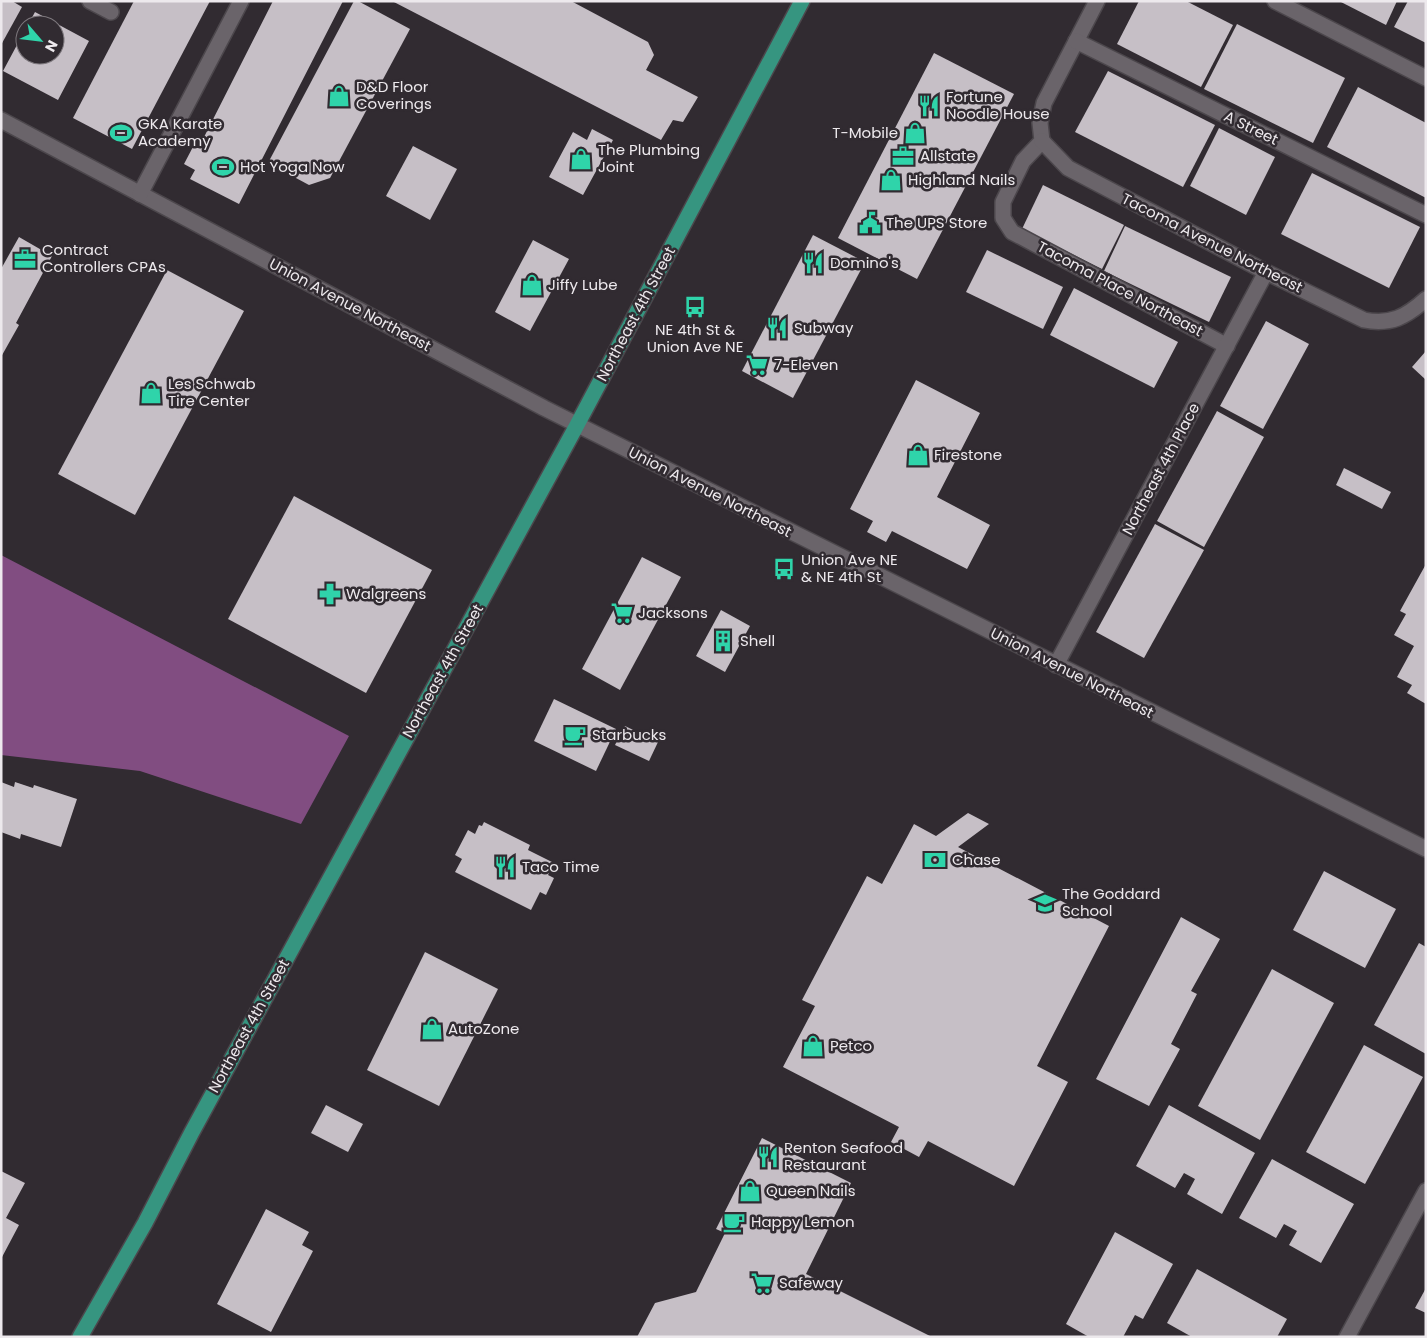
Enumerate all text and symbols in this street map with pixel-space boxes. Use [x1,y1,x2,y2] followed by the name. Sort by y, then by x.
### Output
[15,15,65,65] north arrow
[40,37,63,55] text: N
[356,76,432,114] place label: D&D Floor Coverings
[326,83,352,109] shop icon: D&D Floor Coverings
[946,86,1050,124] place label: Fortune Noodle House
[916,93,942,119] restaurant icon: Fortune Noodle House
[1221,105,1282,150] street label: A Street
[138,113,222,151] place label: GKA Karate Academy
[108,120,134,146] sports icon: GKA Karate Academy
[902,120,928,146] shop icon: T-Mobile
[832,122,898,143] place label: T-Mobile
[598,139,700,177] place label: The Plumbing Joint
[890,143,916,169] office icon: Allstate
[920,145,976,166] place label: Allstate
[568,146,594,172] shop icon: The Plumbing Joint
[210,154,236,180] sports icon: Hot Yoga Now
[240,156,345,177] place label: Hot Yoga Now
[878,167,904,193] shop icon: Highland Nails
[908,169,1015,190] place label: Highland Nails
[1118,188,1306,297] street label: Tacoma Avenue Northeast
[857,210,883,236] public building icon: The UPS Store
[886,212,987,233] place label: The UPS Store
[1034,236,1207,341] street label: Tacoma Place Northeast
[42,239,166,277] place label: Contract Controllers CPAs
[591,243,680,385] street label: Northeast 4th Street
[12,246,38,272] office icon: Contract Controllers CPAs
[800,250,826,276] restaurant icon: Domino's
[830,252,899,273] place label: Domino's
[266,253,435,356] street label: Union Avenue Northeast
[519,272,545,298] shop icon: Jiffy Lube
[548,274,617,295] place label: Jiffy Lube
[682,294,708,320] bus stop icon: NE 4th St & Union Ave NE
[764,315,790,341] restaurant icon: Subway
[794,317,854,338] place label: Subway
[647,319,743,357] place label: NE 4th St & Union Ave NE
[744,352,770,378] supermarket icon: 7-Eleven
[774,354,838,375] place label: 7-Eleven
[168,373,256,411] place label: Les Schwab Tire Center
[138,380,164,406] shop icon: Les Schwab Tire Center
[1117,399,1204,539] street label: Northeast 4th Place
[625,441,795,542] street label: Union Avenue Northeast
[905,442,931,468] shop icon: Firestone
[934,444,1002,465] place label: Firestone
[801,549,898,587] place label: Union Ave NE & NE 4th St
[771,556,797,582] bus stop icon: Union Ave NE & NE 4th St
[317,581,343,607] pharmacy icon: Walgreens
[346,583,426,604] place label: Walgreens
[397,600,488,741] street label: Northeast 4th Street
[609,600,635,626] supermarket icon: Jacksons
[638,602,708,623] place label: Jacksons
[987,622,1157,723] street label: Union Avenue Northeast
[710,628,736,654] building icon: Shell
[740,630,775,651] place label: Shell
[562,722,588,748] cafe icon: Starbucks
[592,724,667,745] place label: Starbucks
[922,847,948,873] bank icon: Chase
[952,849,1000,870] place label: Chase
[492,854,518,880] restaurant icon: Taco Time
[522,856,600,877] place label: Taco Time
[1062,883,1160,921] place label: The Goddard School
[1032,890,1058,916] school or university icon: The Goddard School
[203,955,294,1096] street label: Northeast 4th Street
[419,1016,445,1042] shop icon: AutoZone
[448,1018,519,1039] place label: AutoZone
[800,1033,826,1059] shop icon: Petco
[830,1035,872,1056] place label: Petco
[784,1137,903,1175] place label: Renton Seafood Restaurant
[755,1144,781,1170] restaurant icon: Renton Seafood Restaurant
[737,1178,763,1204] shop icon: Queen Nails
[766,1180,856,1201] place label: Queen Nails
[721,1209,747,1235] cafe icon: Happy Lemon
[751,1211,855,1232] place label: Happy Lemon
[749,1270,775,1296] supermarket icon: Safeway
[779,1272,844,1293] place label: Safeway

